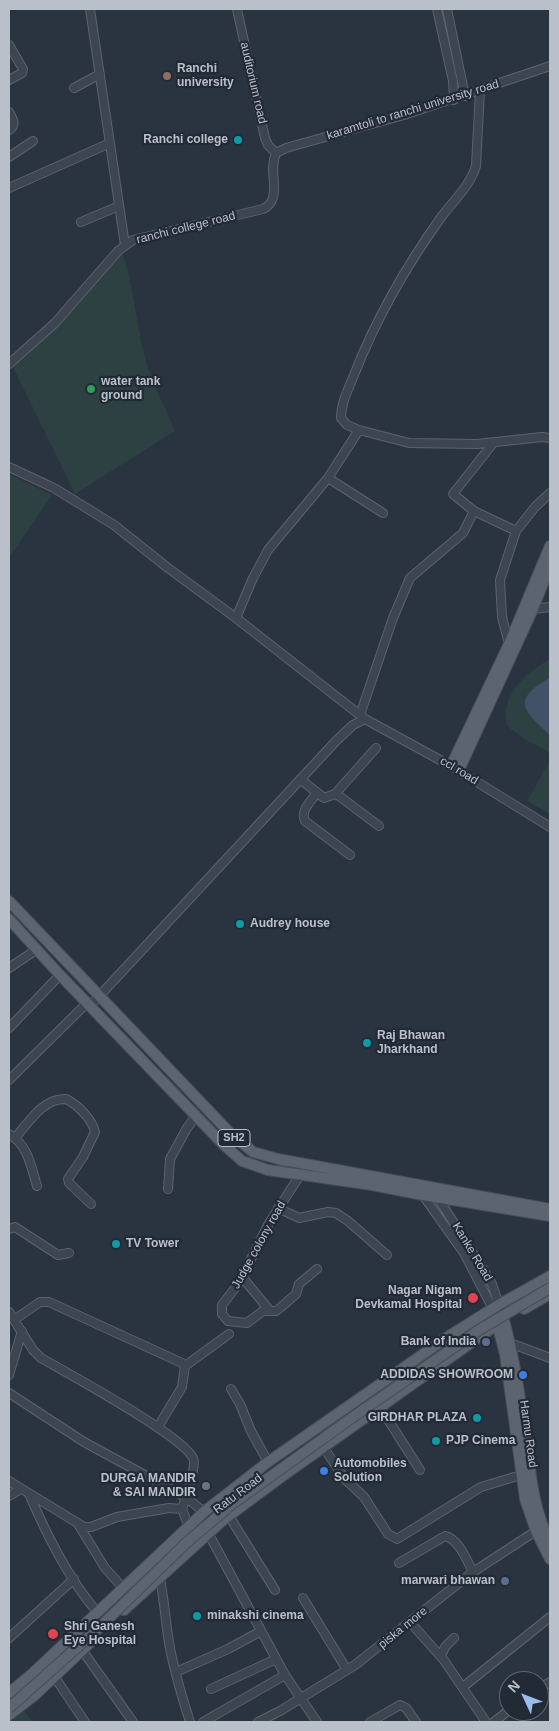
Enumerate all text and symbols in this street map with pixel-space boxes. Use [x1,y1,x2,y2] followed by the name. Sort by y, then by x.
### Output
[237,41,269,125] street label: auditorium road
[177,62,234,90] place label: Ranchi university
[161,70,173,82] marker: Ranchi university
[325,77,501,143] street label: karamtoli to ranchi university road
[143,133,228,147] place label: Ranchi college
[232,134,244,146] marker: Ranchi college
[135,209,237,247] street label: ranchi college road
[101,375,160,403] place label: water tank ground
[85,383,97,395] marker: water tank ground
[437,754,481,788] street label: ccl road
[250,917,330,931] place label: Audrey house
[234,918,246,930] marker: Audrey house
[377,1029,445,1057] place label: Raj Bhawan Jharkhand
[361,1037,373,1049] marker: Raj Bhawan Jharkhand
[218,1130,250,1146] road number: SH2
[229,1199,289,1291] street label: Judge colony road
[449,1220,495,1284] street label: Kanke Road
[126,1237,179,1251] place label: TV Tower
[110,1238,122,1250] marker: TV Tower
[355,1284,462,1312] place label: Nagar Nigam Devkamal Hospital
[466,1291,480,1305] marker: Nagar Nigam Devkamal Hospital
[401,1335,476,1349] place label: Bank of India
[480,1336,492,1348] marker: Bank of India
[380,1368,513,1382] place label: ADDIDAS SHOWROOM
[517,1369,529,1381] marker: ADDIDAS SHOWROOM
[516,1399,540,1469] street label: Harmu Road
[368,1411,467,1425] place label: GIRDHAR PLAZA
[471,1412,483,1424] marker: GIRDHAR PLAZA
[446,1434,515,1448] place label: PJP Cinema
[430,1435,442,1447] marker: PJP Cinema
[334,1457,407,1485] place label: Automobiles Solution
[318,1465,330,1477] marker: Automobiles Solution
[211,1471,265,1517] street label: Ratu Road
[101,1472,196,1500] place label: DURGA MANDIR & SAI MANDIR
[200,1480,212,1492] marker: DURGA MANDIR & SAI MANDIR
[401,1574,495,1588] place label: marwari bhawan
[499,1575,511,1587] marker: marwari bhawan
[376,1604,430,1652] street label: piska more
[207,1609,304,1623] place label: minakshi cinema
[191,1610,203,1622] marker: minakshi cinema
[64,1620,136,1648] place label: Shri Ganesh Eye Hospital
[46,1627,60,1641] marker: Shri Ganesh Eye Hospital
[499,1671,549,1721] north arrow
[504,1677,523,1696] text: N

